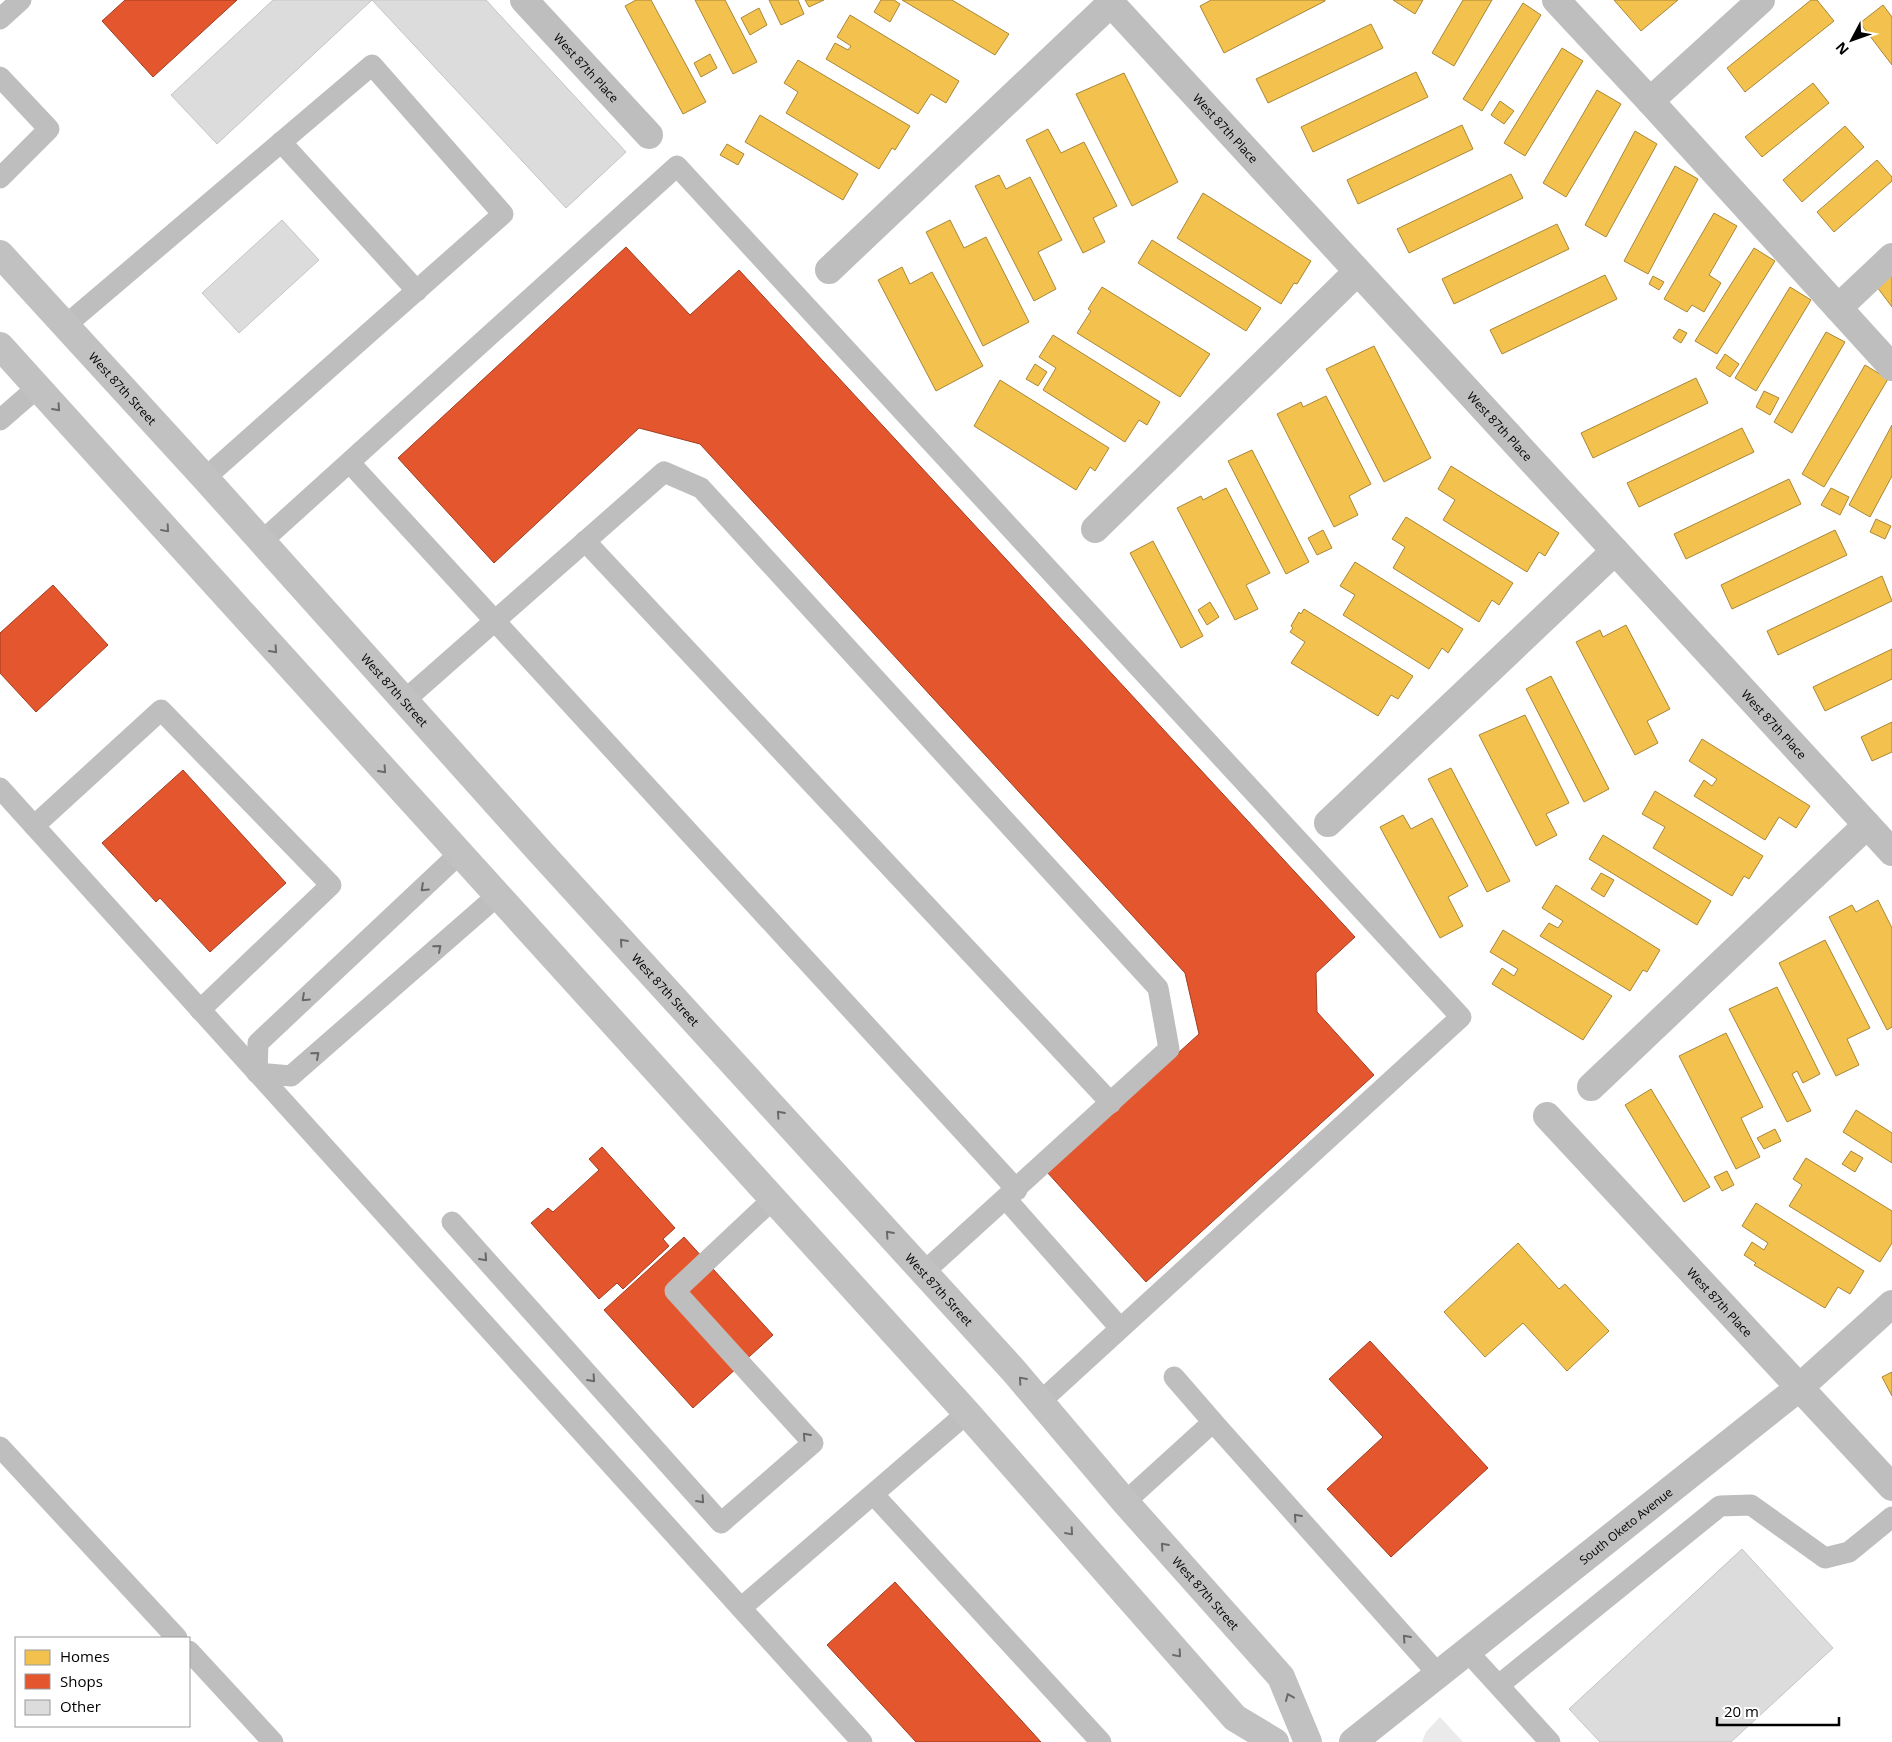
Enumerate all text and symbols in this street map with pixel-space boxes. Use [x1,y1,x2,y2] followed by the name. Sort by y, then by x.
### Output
[1827,15,1877,65] north arrow
[550,29,623,106] street label: West 87th Place
[1831,38,1853,59] text: N
[1189,90,1262,167] street label: West 87th Place
[85,348,161,428] street label: West 87th Street
[1464,388,1537,465] street label: West 87th Place
[51,402,60,411] one-way arrow
[160,523,169,532] one-way arrow
[268,644,277,653] one-way arrow
[357,649,432,730] street label: West 87th Street
[1738,686,1811,763] street label: West 87th Place
[377,764,386,773] one-way arrow
[420,882,429,891] one-way arrow
[620,939,629,948] one-way arrow
[433,945,442,954] one-way arrow
[628,949,703,1030] street label: West 87th Street
[302,992,311,1001] one-way arrow
[310,1052,319,1061] one-way arrow
[777,1110,786,1119] one-way arrow
[886,1231,895,1240] one-way arrow
[902,1249,977,1329] street label: West 87th Street
[478,1253,487,1262] one-way arrow
[1683,1264,1757,1341] street label: West 87th Place
[587,1374,596,1383] one-way arrow
[1019,1377,1028,1386] one-way arrow
[803,1432,812,1441] one-way arrow
[1575,1483,1676,1568] street label: South Oketo Avenue
[695,1495,704,1504] one-way arrow
[1294,1513,1303,1522] one-way arrow
[1065,1527,1074,1536] one-way arrow
[1161,1542,1170,1551] one-way arrow
[1169,1552,1243,1633] street label: West 87th Street
[1402,1634,1411,1643] one-way arrow
[15,1637,190,1727] legend
[60,1646,110,1666] text: Homes
[1172,1649,1181,1658] one-way arrow
[60,1671,103,1691] text: Shops
[1285,1693,1296,1702] one-way arrow
[1717,1694,1840,1726] scale bar
[60,1696,101,1716] text: Other
[1724,1701,1759,1721] text: 20 m

